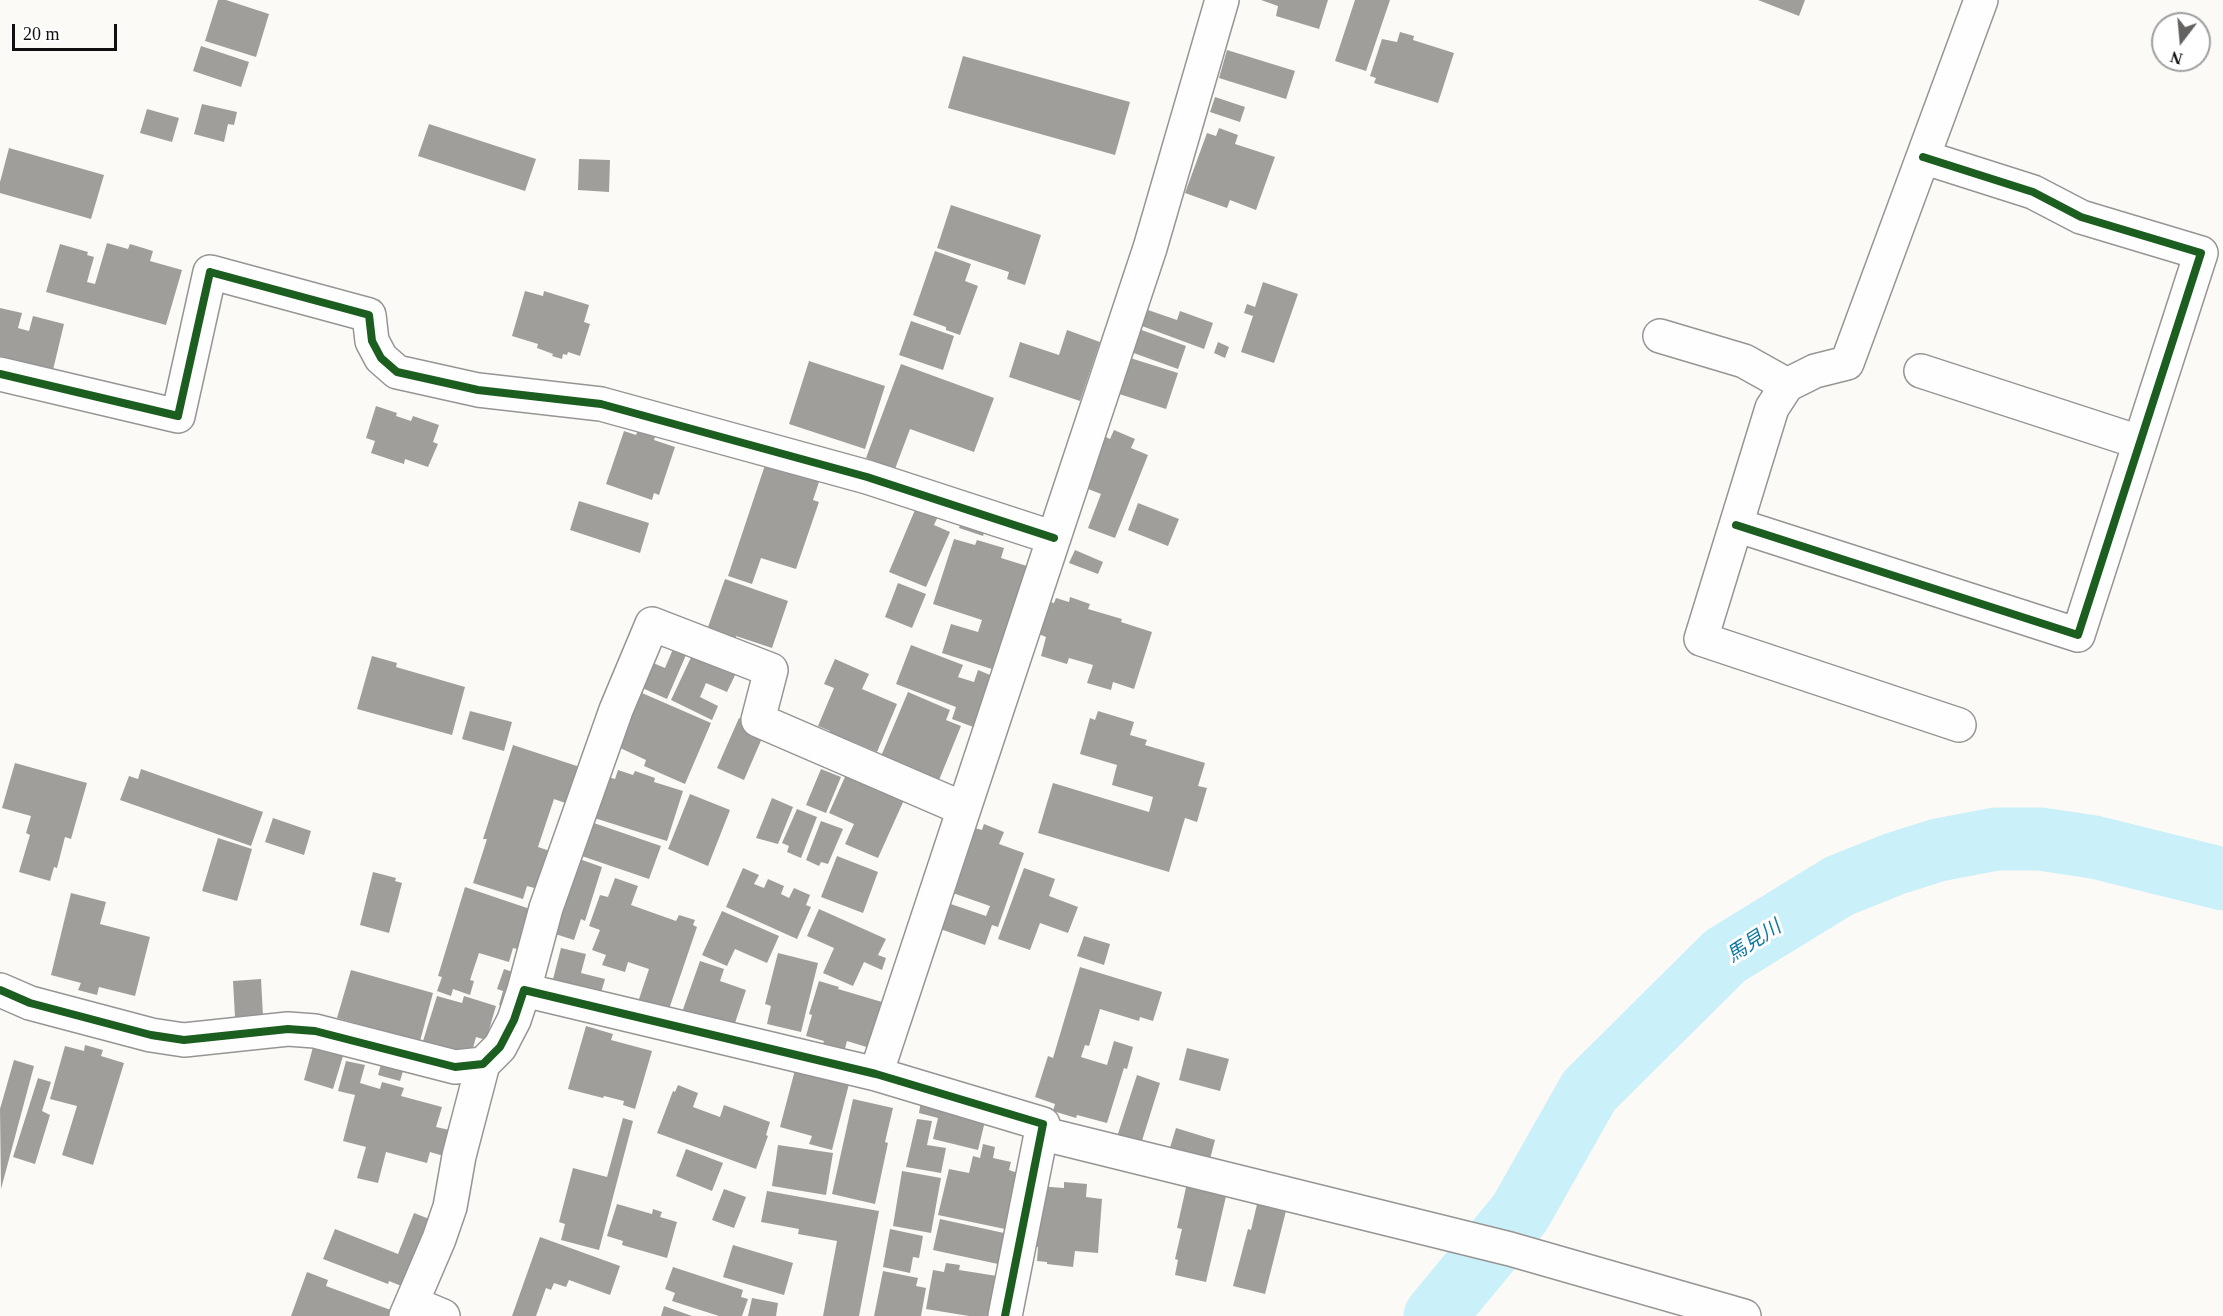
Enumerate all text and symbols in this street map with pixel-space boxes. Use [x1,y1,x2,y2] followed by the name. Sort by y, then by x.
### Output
[15,12,120,50] scale bar
[2151,12,2211,72] north arrow
[23,24,60,44] text: 20 m
[2169,48,2184,68] text: N
[1721,914,1785,966] water label: 馬見川

